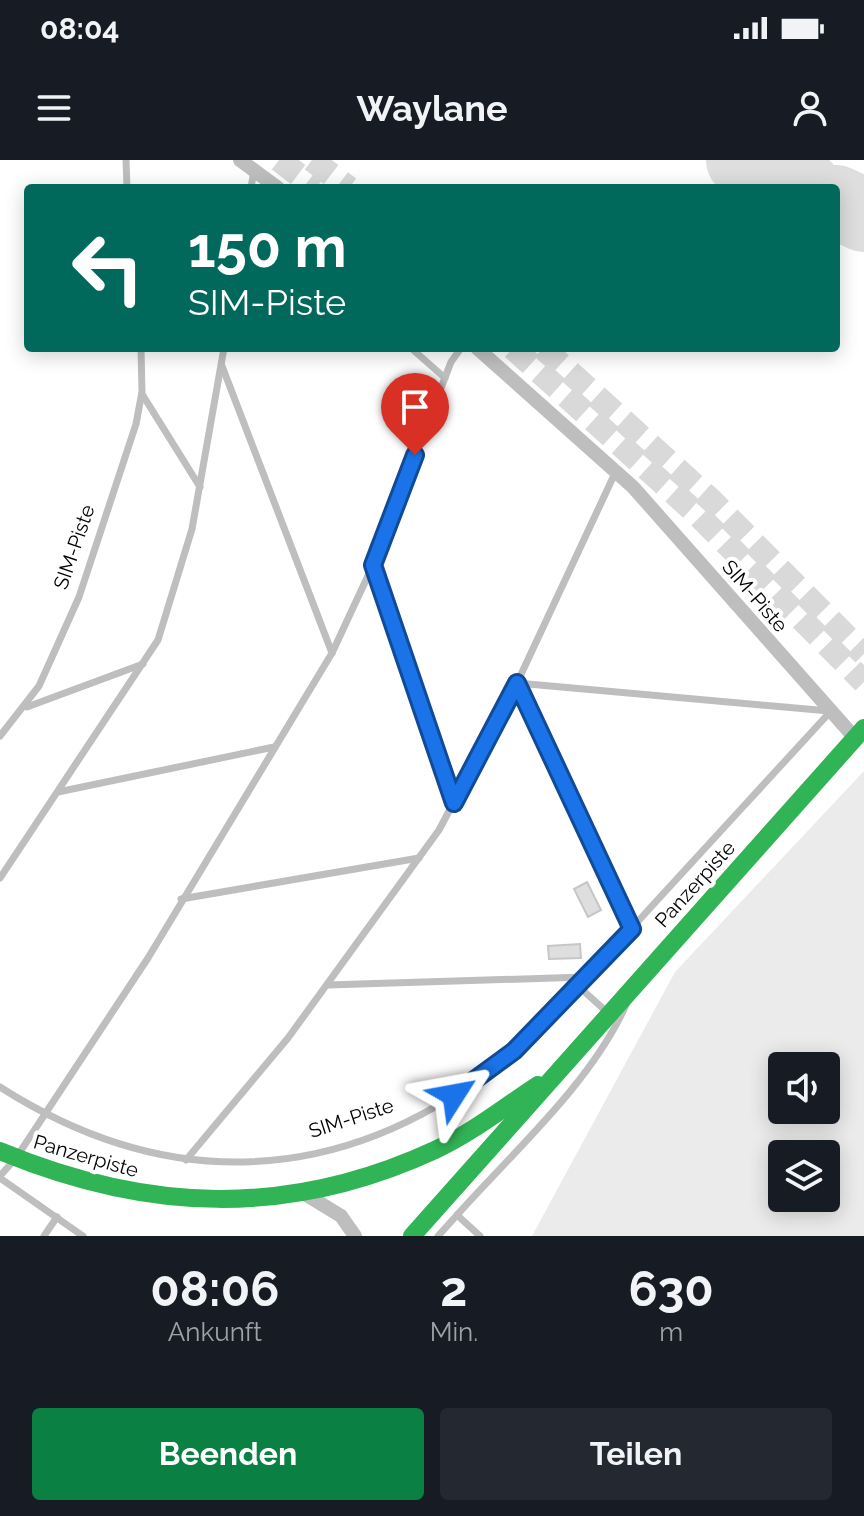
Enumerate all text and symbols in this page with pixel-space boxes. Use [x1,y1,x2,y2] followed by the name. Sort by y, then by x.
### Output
[40,11,120,46] text: 08:04
[32,86,76,130] icon: menu
[788,86,832,130] icon: person
[357,87,507,129] text: Waylane
[188,214,347,280] text: 150 m
[56,216,160,320] icon: left
[188,281,346,323] text: SIM-Piste
[381,373,449,455] pin
[393,385,437,429] icon: arrive
[48,501,100,592] street label: SIM-Piste
[717,555,793,637] street label: SIM-Piste
[650,836,740,932] street label: Panzerpiste
[768,1052,840,1212] map controls
[768,1052,840,1124] button: sound
[412,1053,496,1137] position arrow
[306,1093,397,1143] street label: SIM-Piste
[31,1130,141,1182] street label: Panzerpiste
[768,1140,840,1212] button: layers
[150,1261,279,1317] text: 08:06
[440,1261,467,1317] text: 2
[629,1261,714,1317] text: 630
[168,1317,262,1347] text: Ankunft
[430,1317,478,1347] text: Min.
[659,1317,683,1347] text: m
[32,1408,424,1500] button: Beenden
[440,1408,832,1500] button: Teilen

